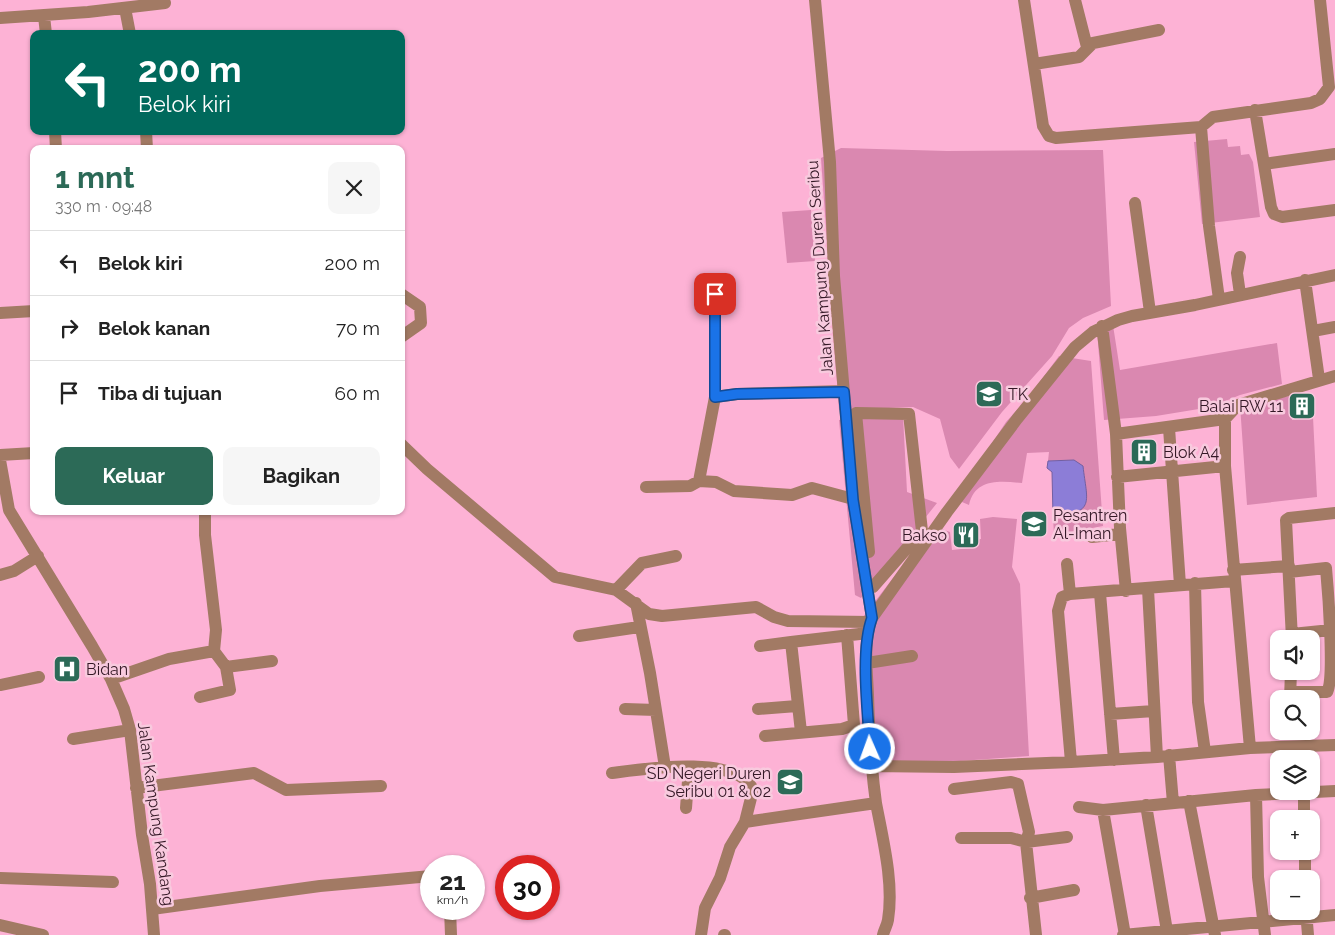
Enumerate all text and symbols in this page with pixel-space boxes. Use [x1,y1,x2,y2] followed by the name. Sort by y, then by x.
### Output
[138,49,242,90] text: 200 m
[55,50,120,115] icon: left
[138,91,231,117] text: Belok kiri
[55,160,135,195] text: 1 mnt
[803,160,837,376] street label: Jalan Kampung Duren Seribu
[328,162,380,214] button: close
[55,197,152,216] text: 330 m · 09:48
[55,249,83,277] icon: left
[98,252,183,274] text: Belok kiri
[325,252,380,274] text: 200 m
[694,273,736,315] pin
[701,280,729,308] icon: arrive
[55,314,83,342] icon: right
[98,317,210,339] text: Belok kanan
[336,317,380,339] text: 70 m
[55,379,83,407] icon: arrive
[974,379,1004,409] school or university icon: TK
[98,382,222,404] text: Tiba di tujuan
[335,382,380,404] text: 60 m
[1008,385,1029,404] place label: TK
[1287,391,1317,421] building icon: Balai RW 11
[1199,397,1283,416] place label: Balai RW 11
[1129,437,1159,467] building icon: Blok A4
[1163,443,1219,462] place label: Blok A4
[55,447,213,505] button: Keluar
[223,447,380,505] button: Bagikan
[1053,506,1127,543] place label: Pesantren Al-Iman
[1019,509,1049,539] school or university icon: Pesantren Al-Iman
[951,520,981,550] restaurant icon: Bakso
[902,526,947,545] place label: Bakso
[1270,630,1320,920] map controls
[1270,630,1320,680] button: sound
[52,654,82,684] hospital icon: Bidan
[86,660,128,679] place label: Bidan
[1270,690,1320,740] button: search
[134,721,178,907] street label: Jalan Kampung Kandang
[843,722,895,774] position arrow
[1270,750,1320,800] button: layers
[647,764,771,801] place label: SD Negeri Duren Seribu 01 & 02
[775,767,805,797] school or university icon: SD Negeri Duren Seribu 01 & 02
[1270,810,1320,860] button: +
[495,855,560,920] speed limit sign: 30
[439,866,466,896] text: 21
[1270,870,1320,920] button: −
[437,893,468,907] text: km/h

